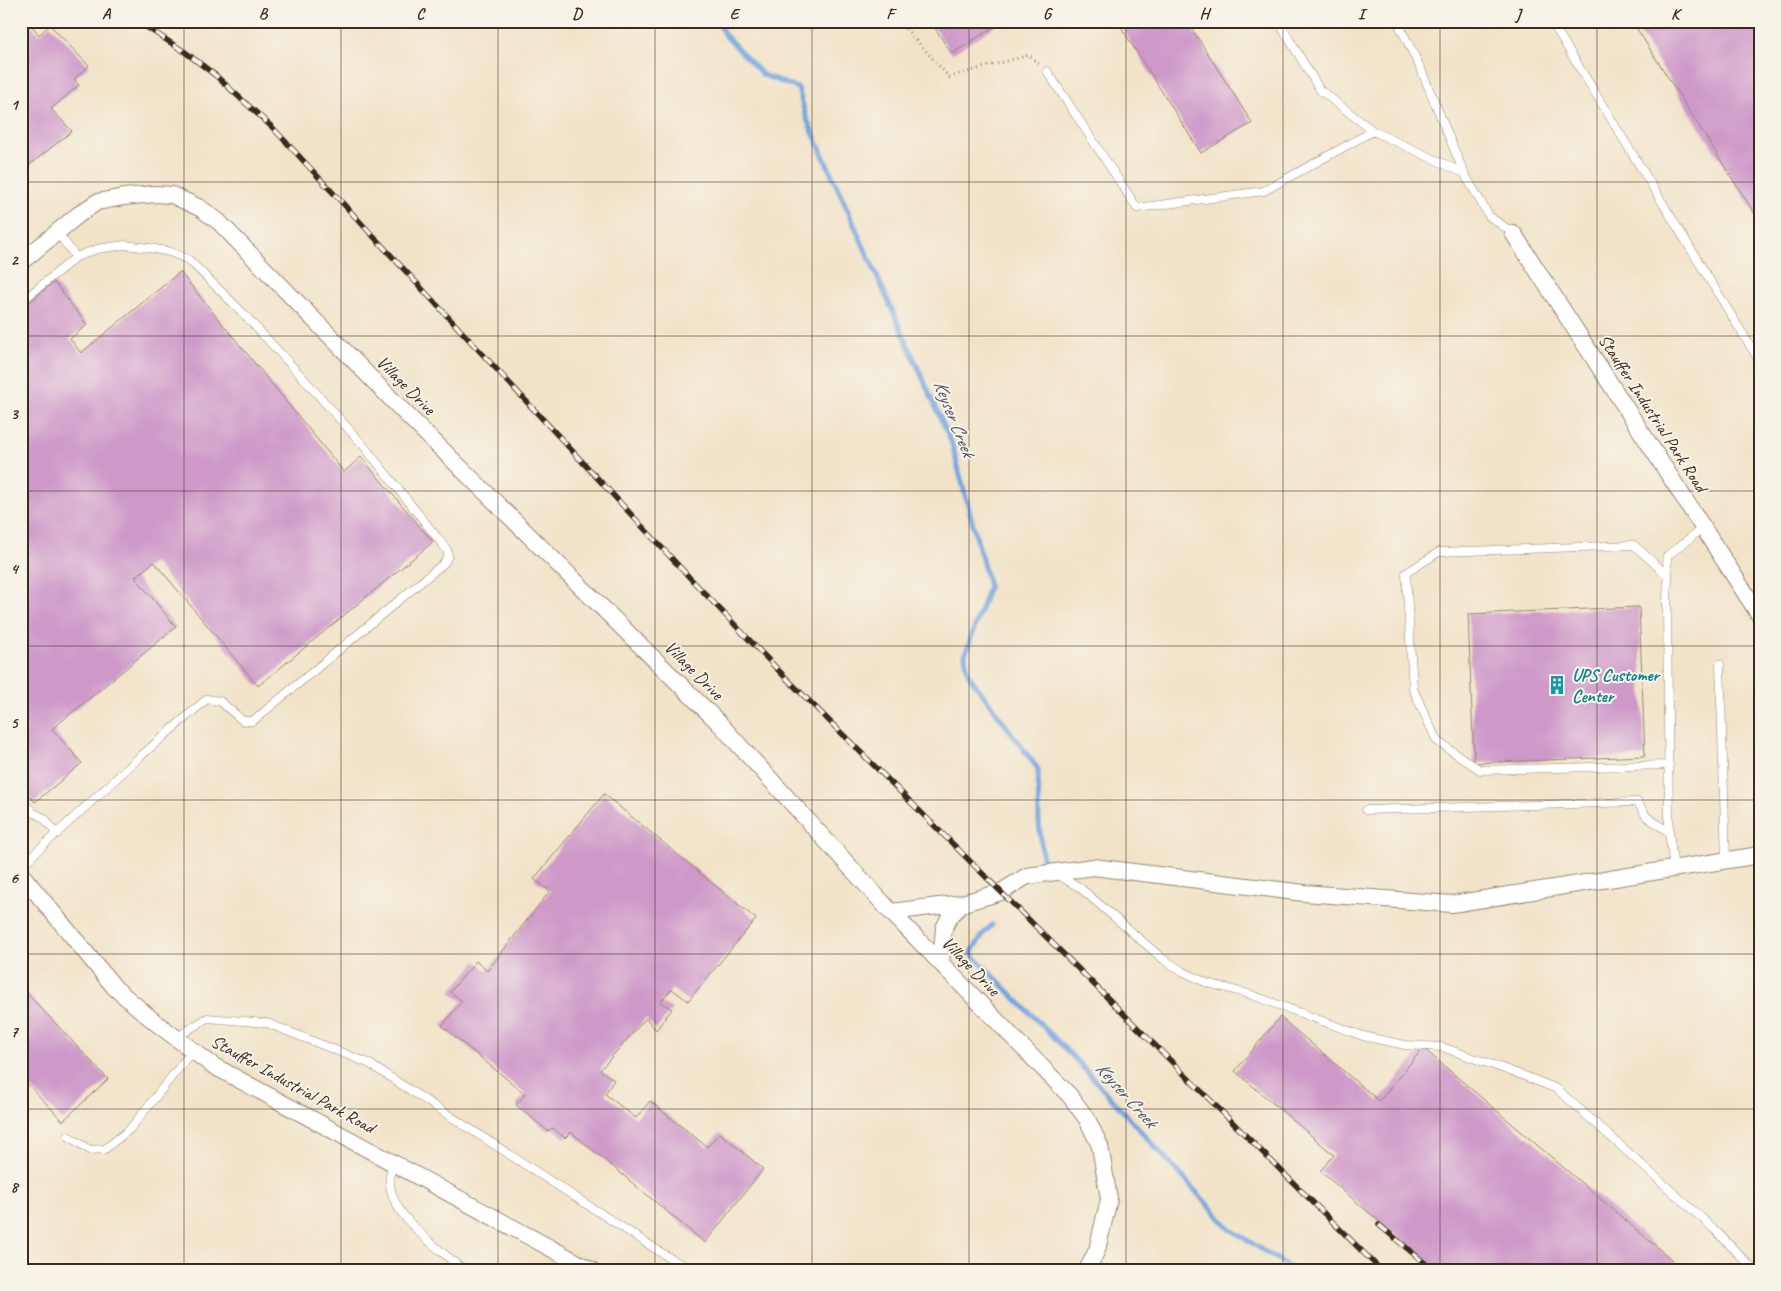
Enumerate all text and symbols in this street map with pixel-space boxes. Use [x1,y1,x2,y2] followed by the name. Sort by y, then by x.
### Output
[102,4,112,24] text: A
[259,4,269,24] text: B
[416,4,426,24] text: C
[572,4,583,24] text: D
[730,4,741,24] text: E
[886,4,897,24] text: F
[1043,4,1053,24] text: G
[1199,4,1211,24] text: H
[1358,4,1368,24] text: I
[1514,4,1523,24] text: J
[1671,4,1683,24] text: K
[10,95,19,115] text: 1
[10,250,19,270] text: 2
[1594,330,1714,498] street label: Stauffer Industrial Park Road
[372,351,441,420] street label: Village Drive
[928,377,981,463] water label: Keyser Creek
[10,404,19,424] text: 3
[10,559,19,579] text: 4
[660,636,729,705] street label: Village Drive
[1572,664,1662,707] place label: UPS Customer Center
[1546,674,1568,696] building icon: UPS Customer Center
[11,713,20,733] text: 5
[10,868,19,888] text: 6
[937,932,1006,1001] street label: Village Drive
[10,1022,19,1042] text: 7
[207,1030,381,1140] street label: Stauffer Industrial Park Road
[1090,1057,1164,1135] water label: Keyser Creek
[10,1177,19,1197] text: 8

